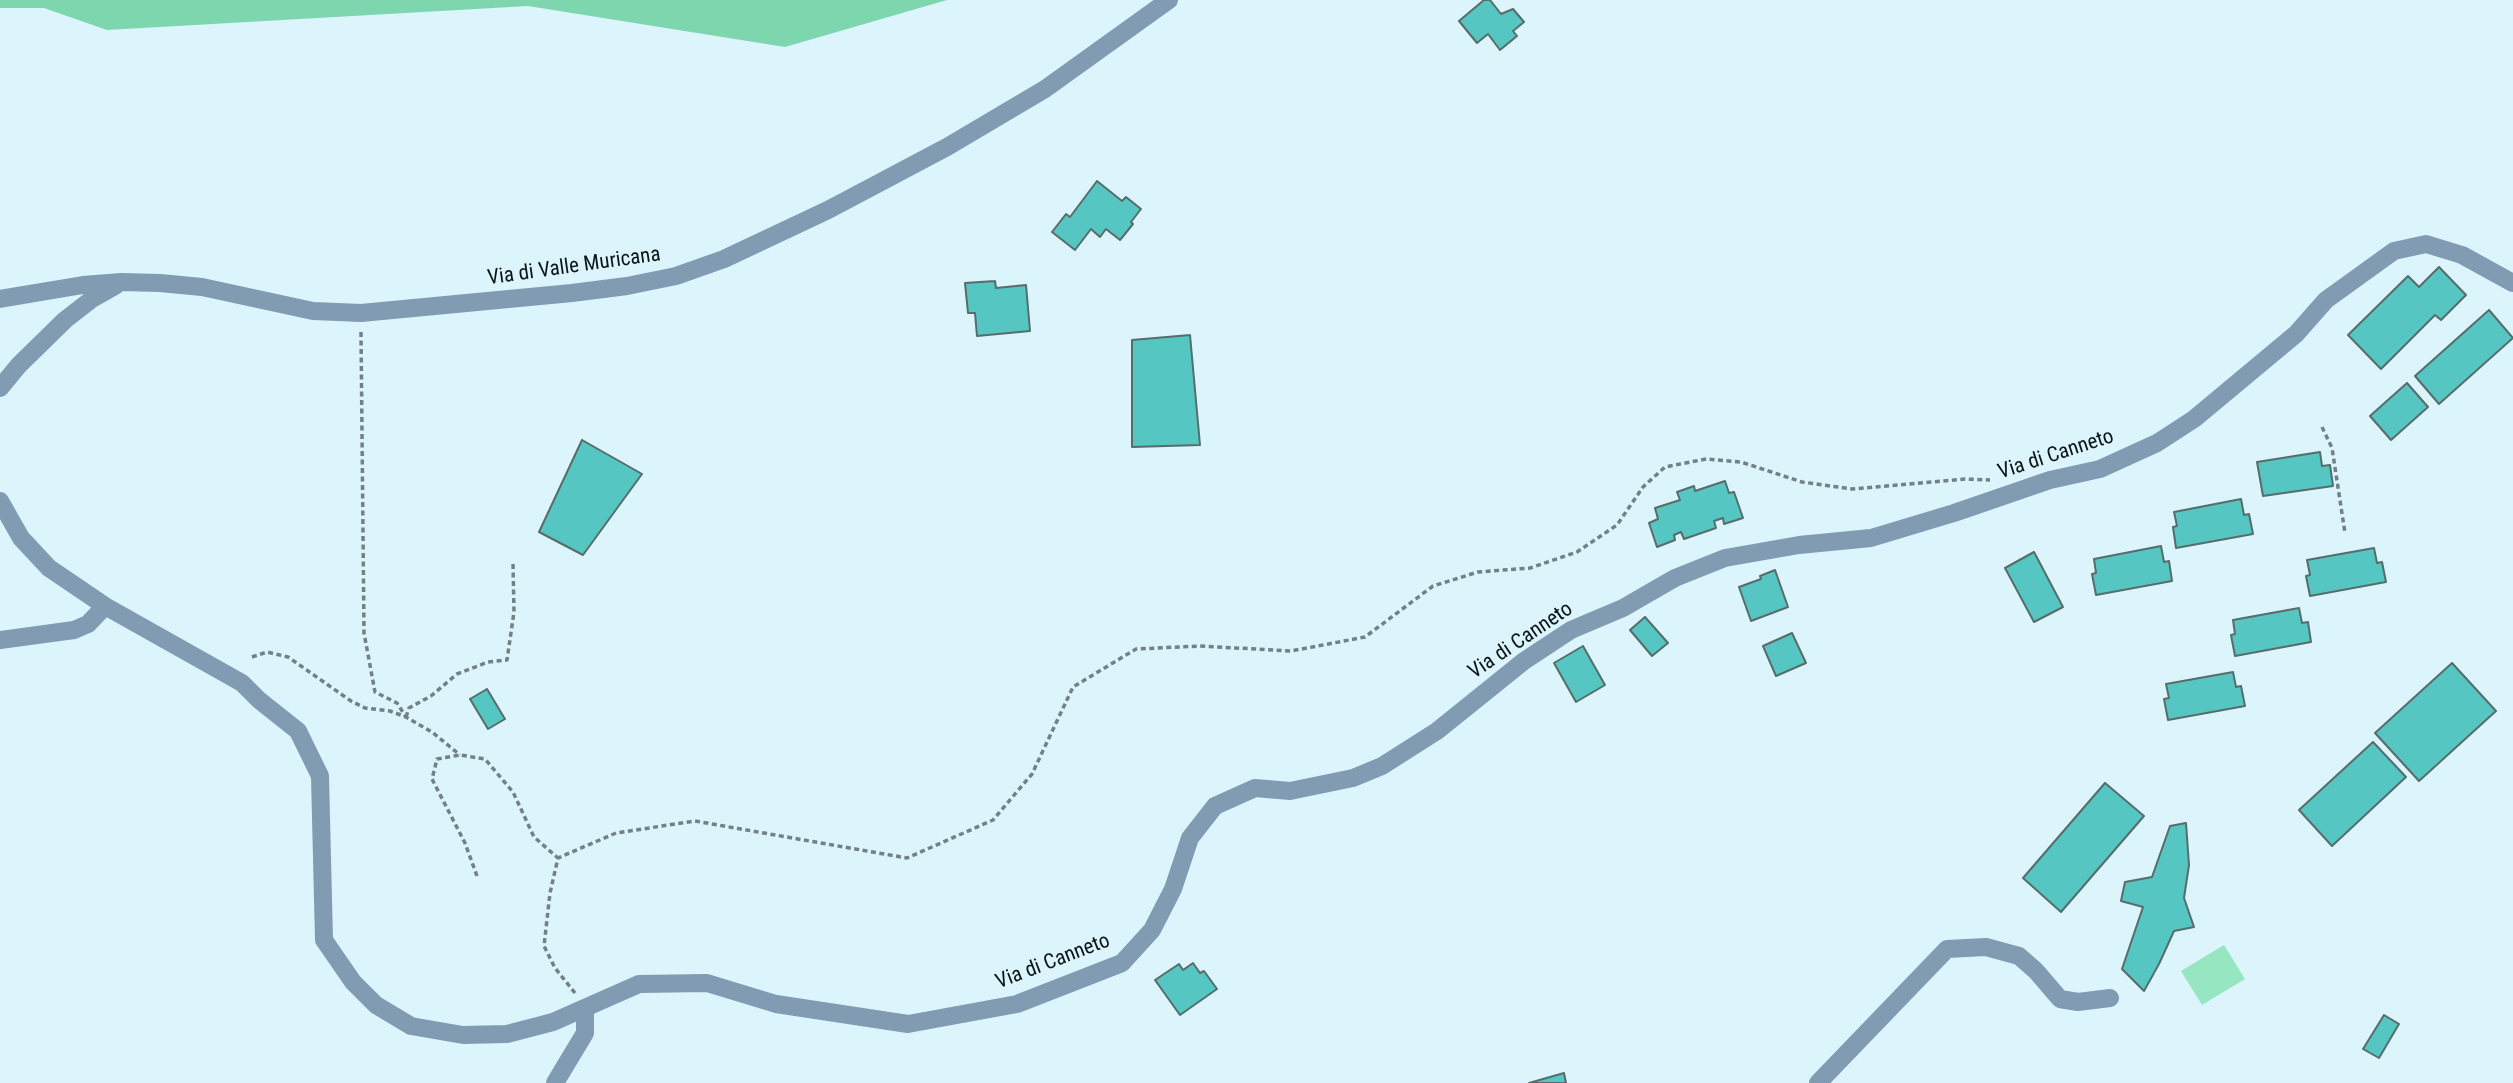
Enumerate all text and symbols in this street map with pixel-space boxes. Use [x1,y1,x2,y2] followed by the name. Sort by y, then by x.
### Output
[486,242,662,292] street label: Via di Valle Muricana
[1995,424,2117,486] street label: Via di Canneto
[1464,597,1578,685] street label: Via di Canneto
[992,929,1114,995] street label: Via di Canneto

